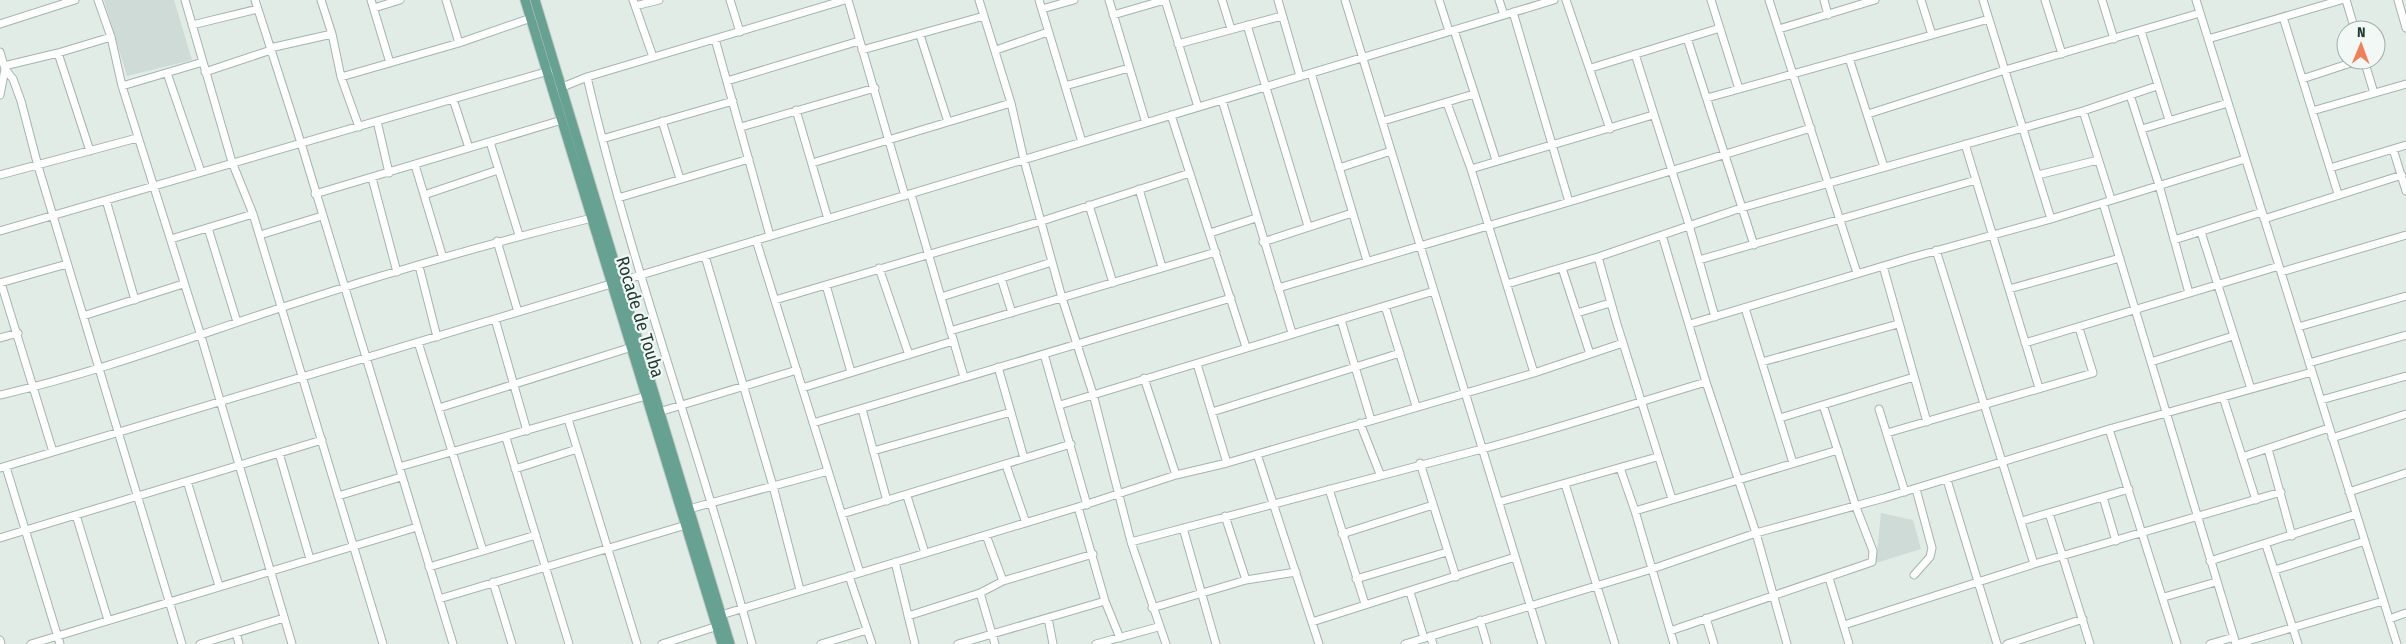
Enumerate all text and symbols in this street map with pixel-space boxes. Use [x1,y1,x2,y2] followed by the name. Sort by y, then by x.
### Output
[2336,20,2386,70] north arrow
[2357,24,2366,41] text: N
[611,254,669,380] street label: Rocade de Touba

